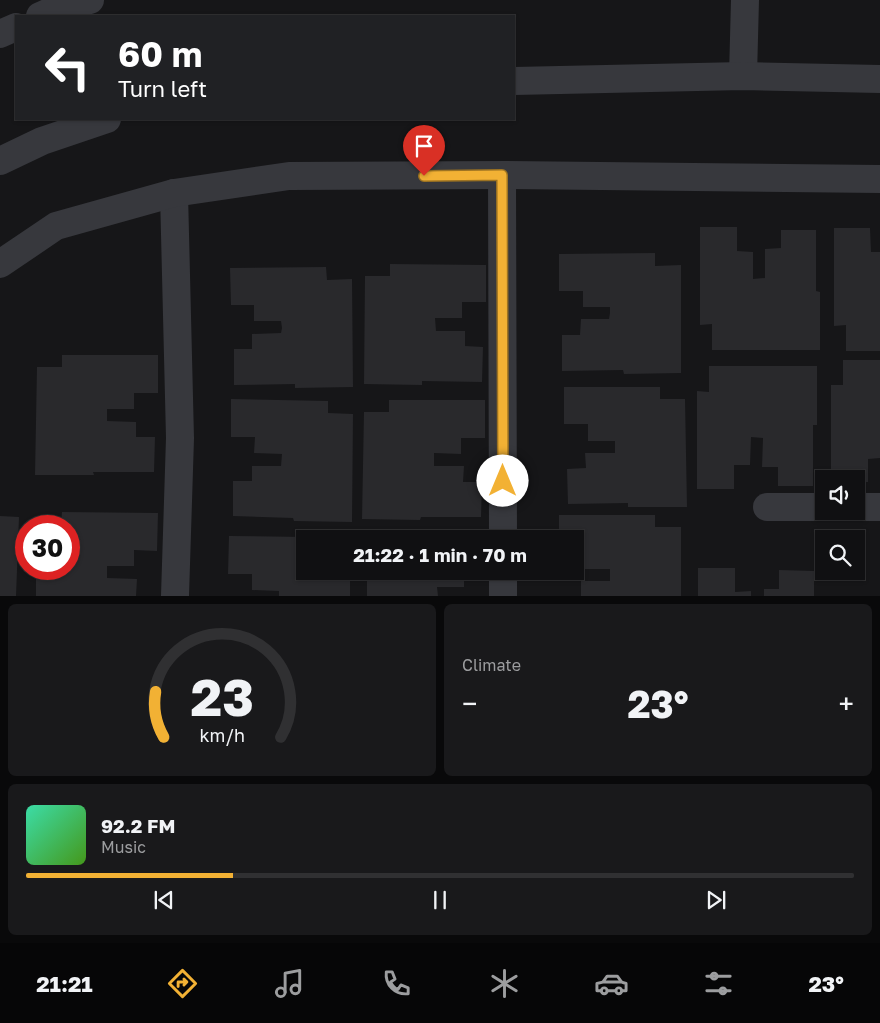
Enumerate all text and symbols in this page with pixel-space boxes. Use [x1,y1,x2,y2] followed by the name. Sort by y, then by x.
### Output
[118,33,202,75] text: 60 m
[35,35,100,100] icon: left
[118,75,207,102] text: Turn left
[403,125,445,176] pin
[410,132,438,160] icon: arrive
[476,454,528,506] position arrow
[815,470,865,580] map controls
[815,470,865,520] button: sound
[15,515,80,580] speed limit sign: 30
[815,530,865,580] button: search
[353,543,527,566] text: 21:22 · 1 min · 70 m
[462,655,521,675] text: Climate
[190,665,254,727] text: 23
[627,681,689,726] text: 23°
[462,687,477,720] text: −
[839,687,854,720] text: +
[199,724,245,746] text: km/h
[101,814,175,837] text: 92.2 FM
[101,837,146,857] text: Music
[150,886,178,914] icon: previous
[426,886,454,914] icon: pause
[702,886,730,914] icon: next
[165,966,200,1001] icon: directions
[272,966,307,1001] icon: music
[379,966,414,1001] icon: phone
[487,966,522,1001] icon: climate
[594,966,629,1001] icon: car
[701,966,736,1001] icon: filters
[36,970,93,997] text: 21:21
[808,970,844,997] text: 23°

